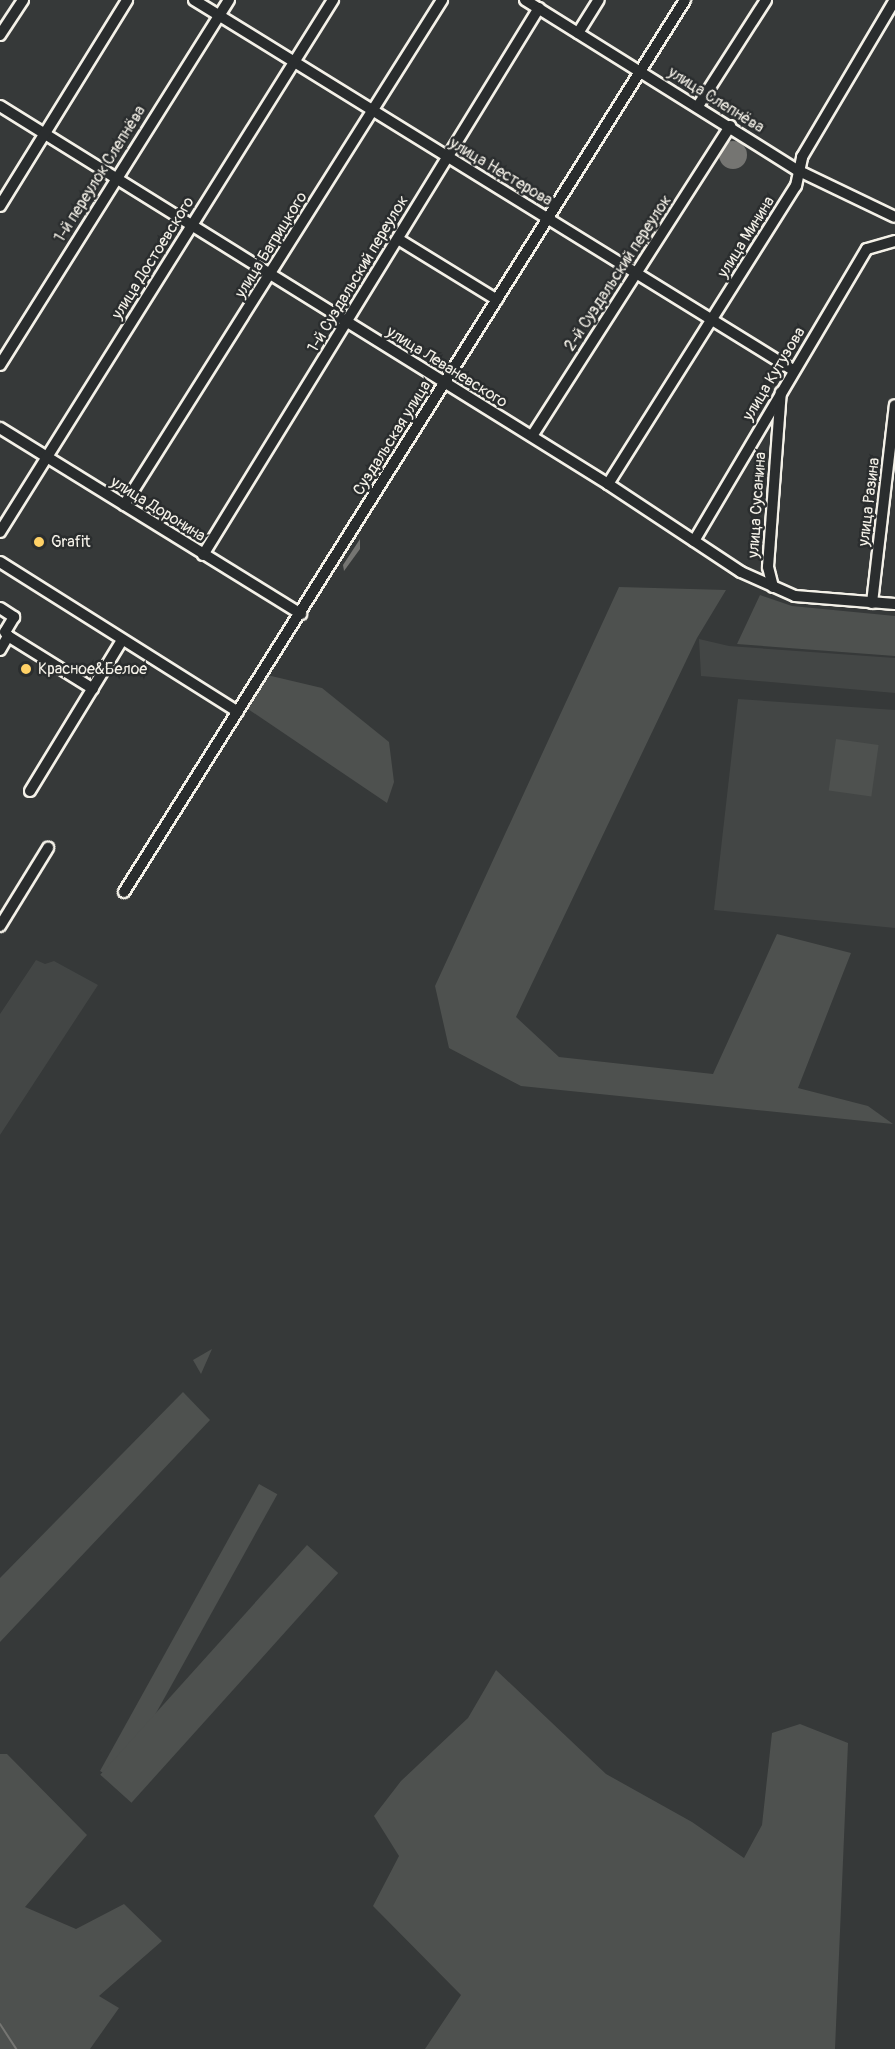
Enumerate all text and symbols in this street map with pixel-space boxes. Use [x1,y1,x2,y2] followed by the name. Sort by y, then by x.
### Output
[664,63,768,137] street label: улица Слепнёва
[50,102,150,246] street label: 1-й переулок Слепнёва
[446,134,556,210] street label: улица Нестерова
[231,188,311,302] street label: улица Багрицкого
[560,191,676,355] street label: 2-й Суздальский переулок
[304,192,412,356] street label: 1-й Суздальский переулок
[108,193,198,323] street label: улица Достоевского
[713,193,779,281] street label: улица Минина
[383,322,511,412] street label: улица Леваневского
[739,324,809,424] street label: улица Кутузова
[349,377,435,499] street label: Суздальская улица
[744,451,770,559] street label: улица Сусанина
[854,457,884,547] street label: улица Разина
[107,472,209,546] street label: улица Доронина
[51,532,91,552] place label: Grafit
[32,535,46,549] marker: Grafit
[38,659,147,679] place label: Красное&Белое
[19,662,33,676] marker: Красное&Белое

